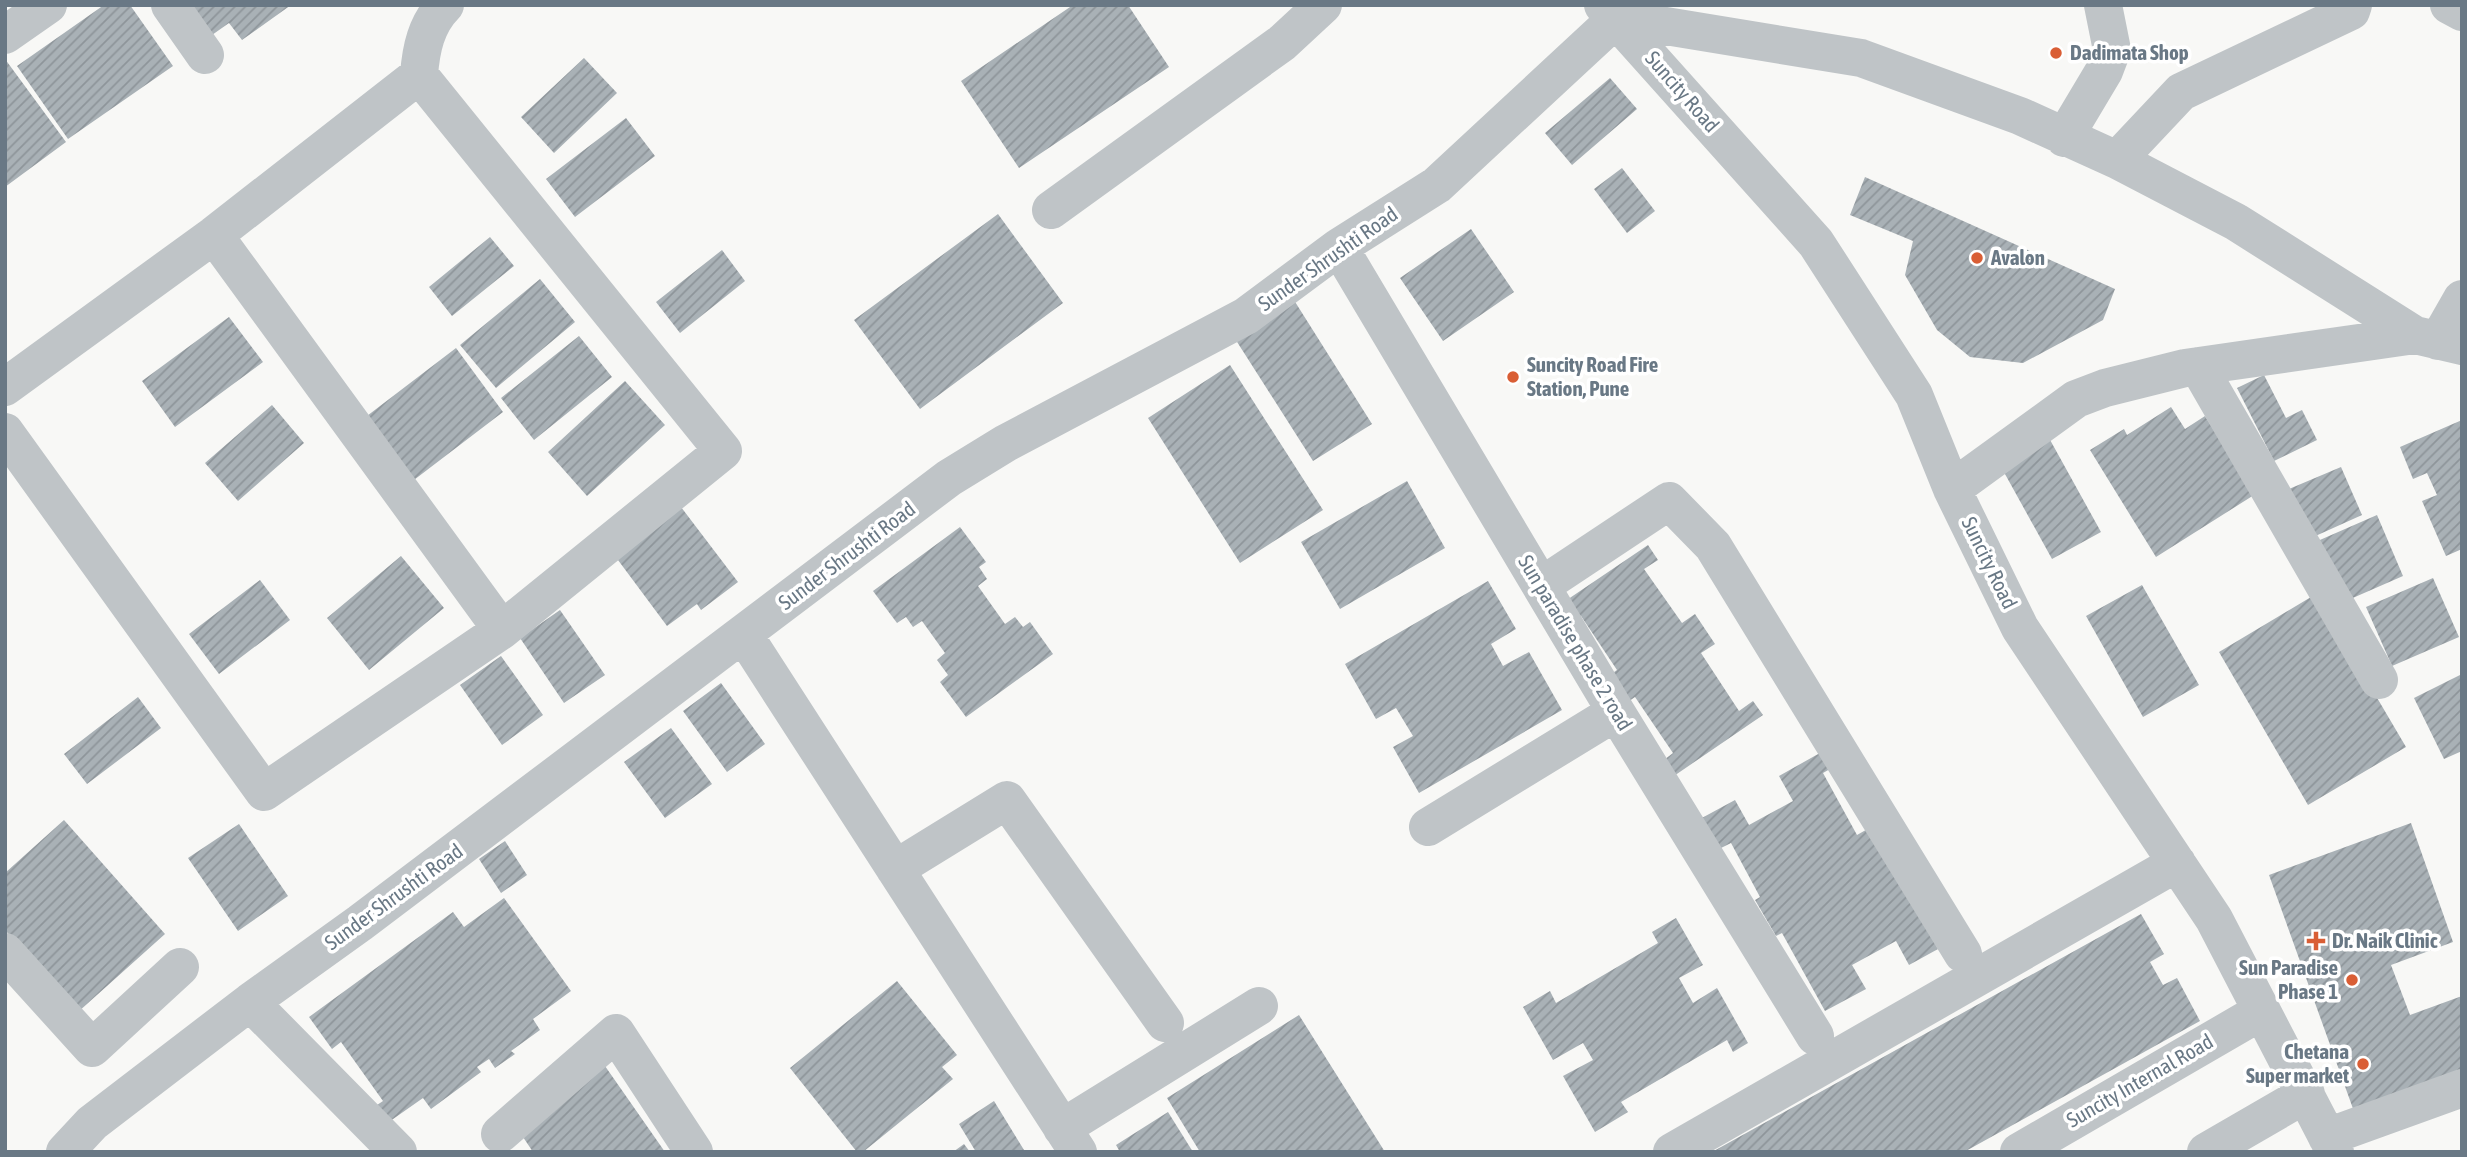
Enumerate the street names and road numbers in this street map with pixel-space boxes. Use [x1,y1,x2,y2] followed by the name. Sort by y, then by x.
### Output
[1641,46,1724,137] street label: Suncity Road
[1253,201,1402,315] street label: Sunder Shrushti Road
[773,496,919,614] street label: Sunder Shrushti Road
[1957,513,2022,613] street label: Suncity Road
[1514,551,1638,734] street label: Sun paradise phase 2 road
[320,838,467,954] street label: Sunder Shrushti Road
[2062,1029,2217,1132] street label: Suncity Internal Road

